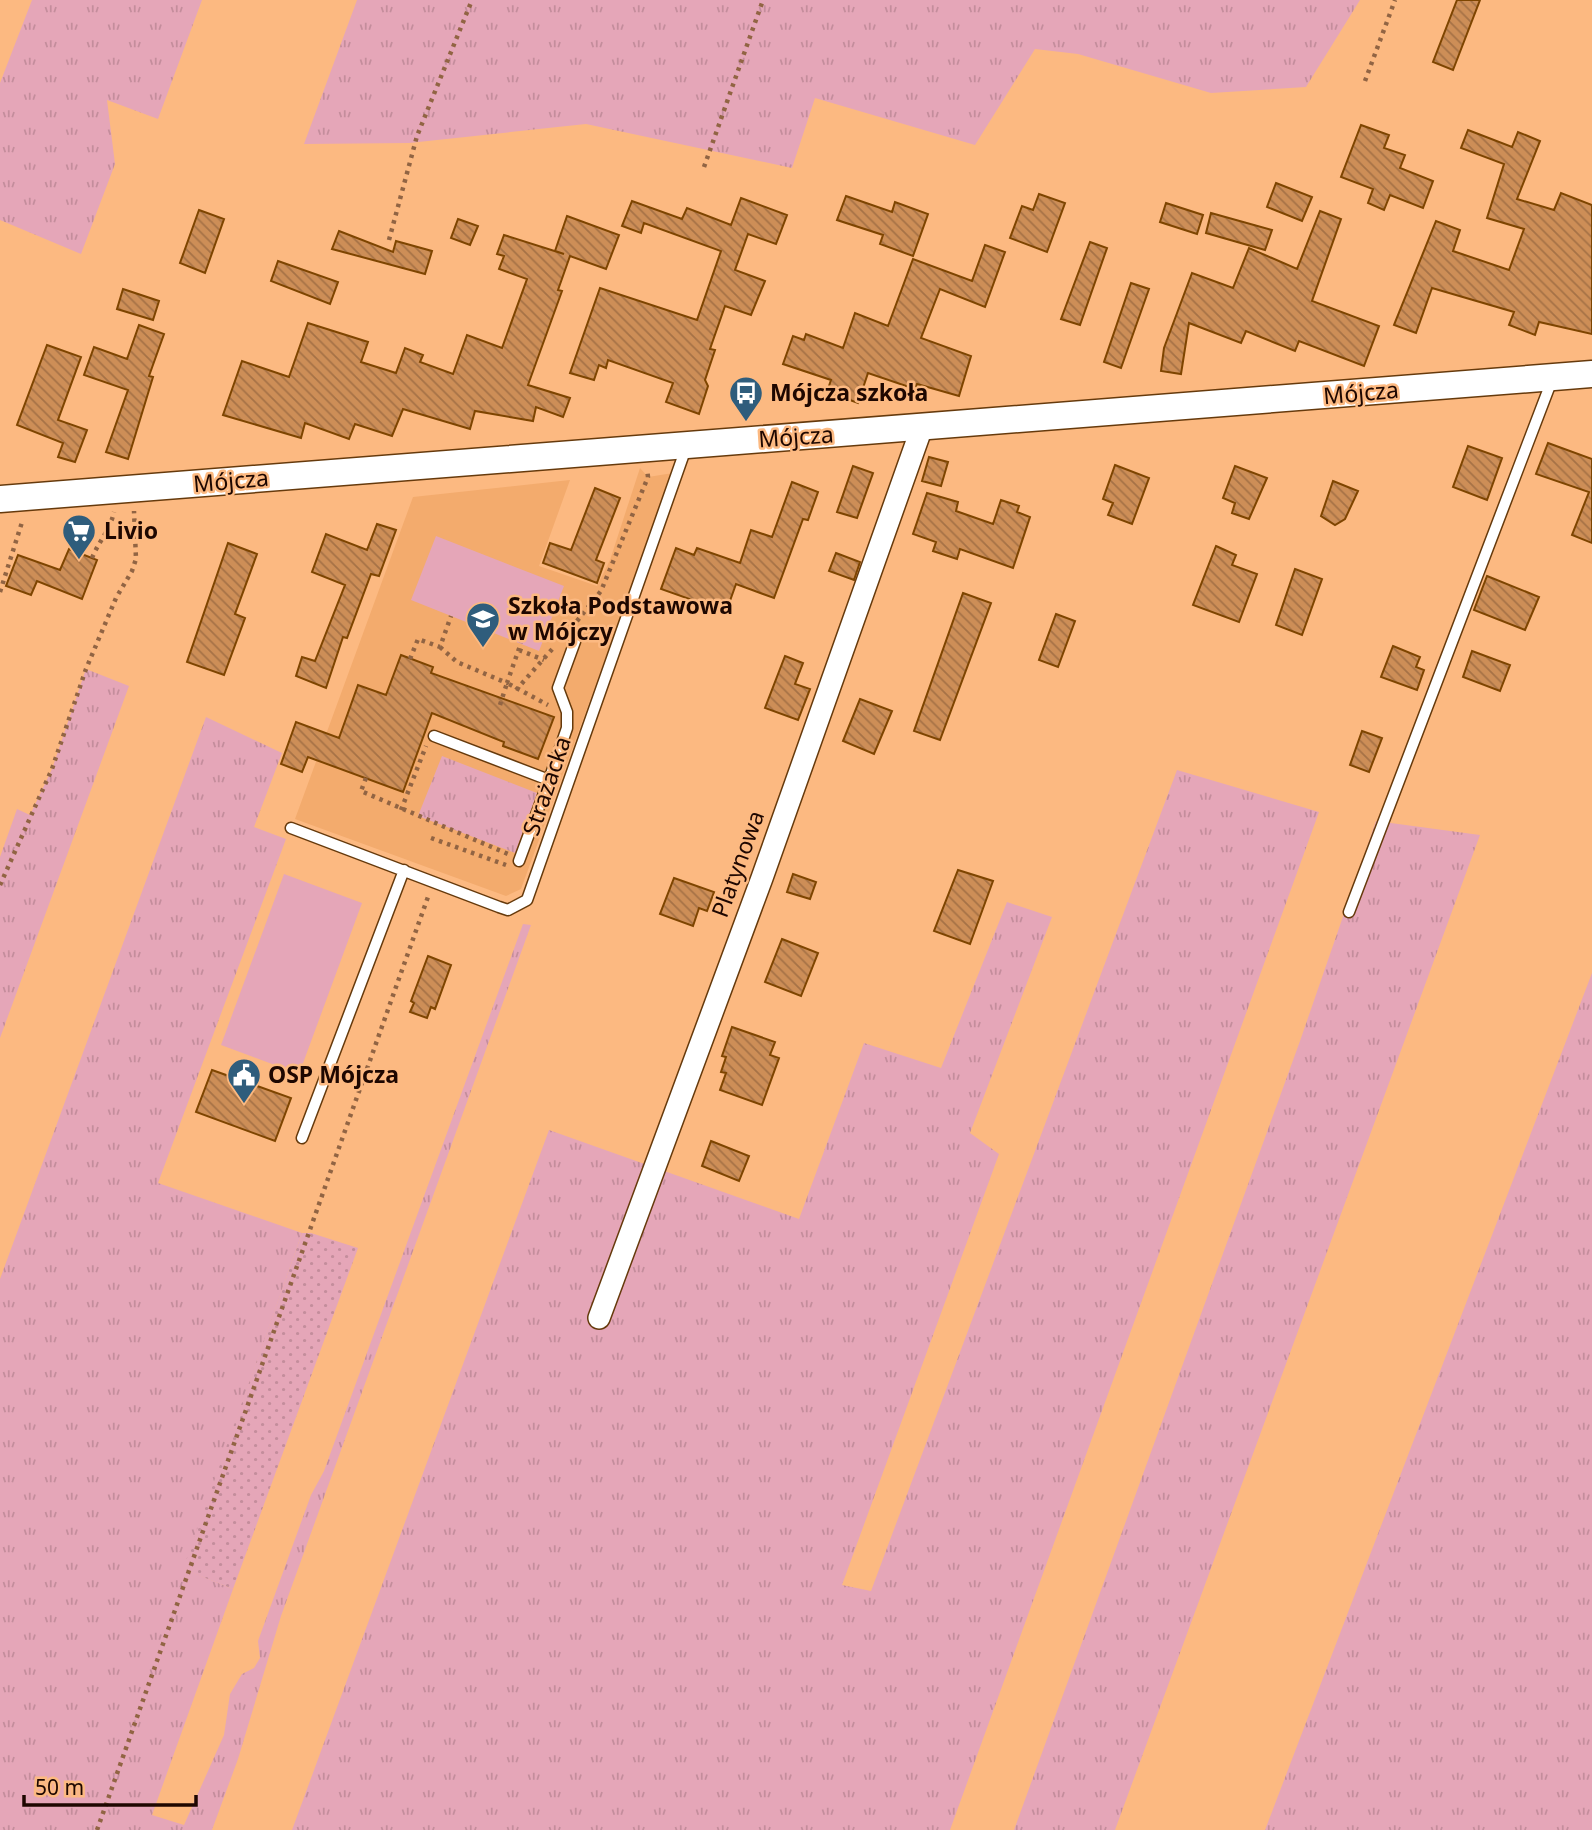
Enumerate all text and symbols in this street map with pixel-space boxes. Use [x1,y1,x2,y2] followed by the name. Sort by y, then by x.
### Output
[1322,373,1400,411] street label: Mójcza
[727,374,765,423] bus stop icon: Mójcza szkoła
[770,376,928,408] place label: Mójcza szkoła
[757,417,835,455] street label: Mójcza
[192,461,270,499] street label: Mójcza
[60,512,98,561] supermarket icon: Livio
[104,514,158,546] place label: Livio
[508,589,733,647] place label: Szkoła Podstawowa w Mójczy
[464,600,502,649] school or university icon: Szkoła Podstawowa w Mójczy
[514,732,578,839] street label: Strażacka
[703,806,771,921] street label: Platynowa
[225,1056,263,1105] public building icon: OSP Mójcza
[268,1058,399,1090] place label: OSP Mójcza
[24,1764,196,1808] scale bar
[35,1773,84,1801] text: 50 m

